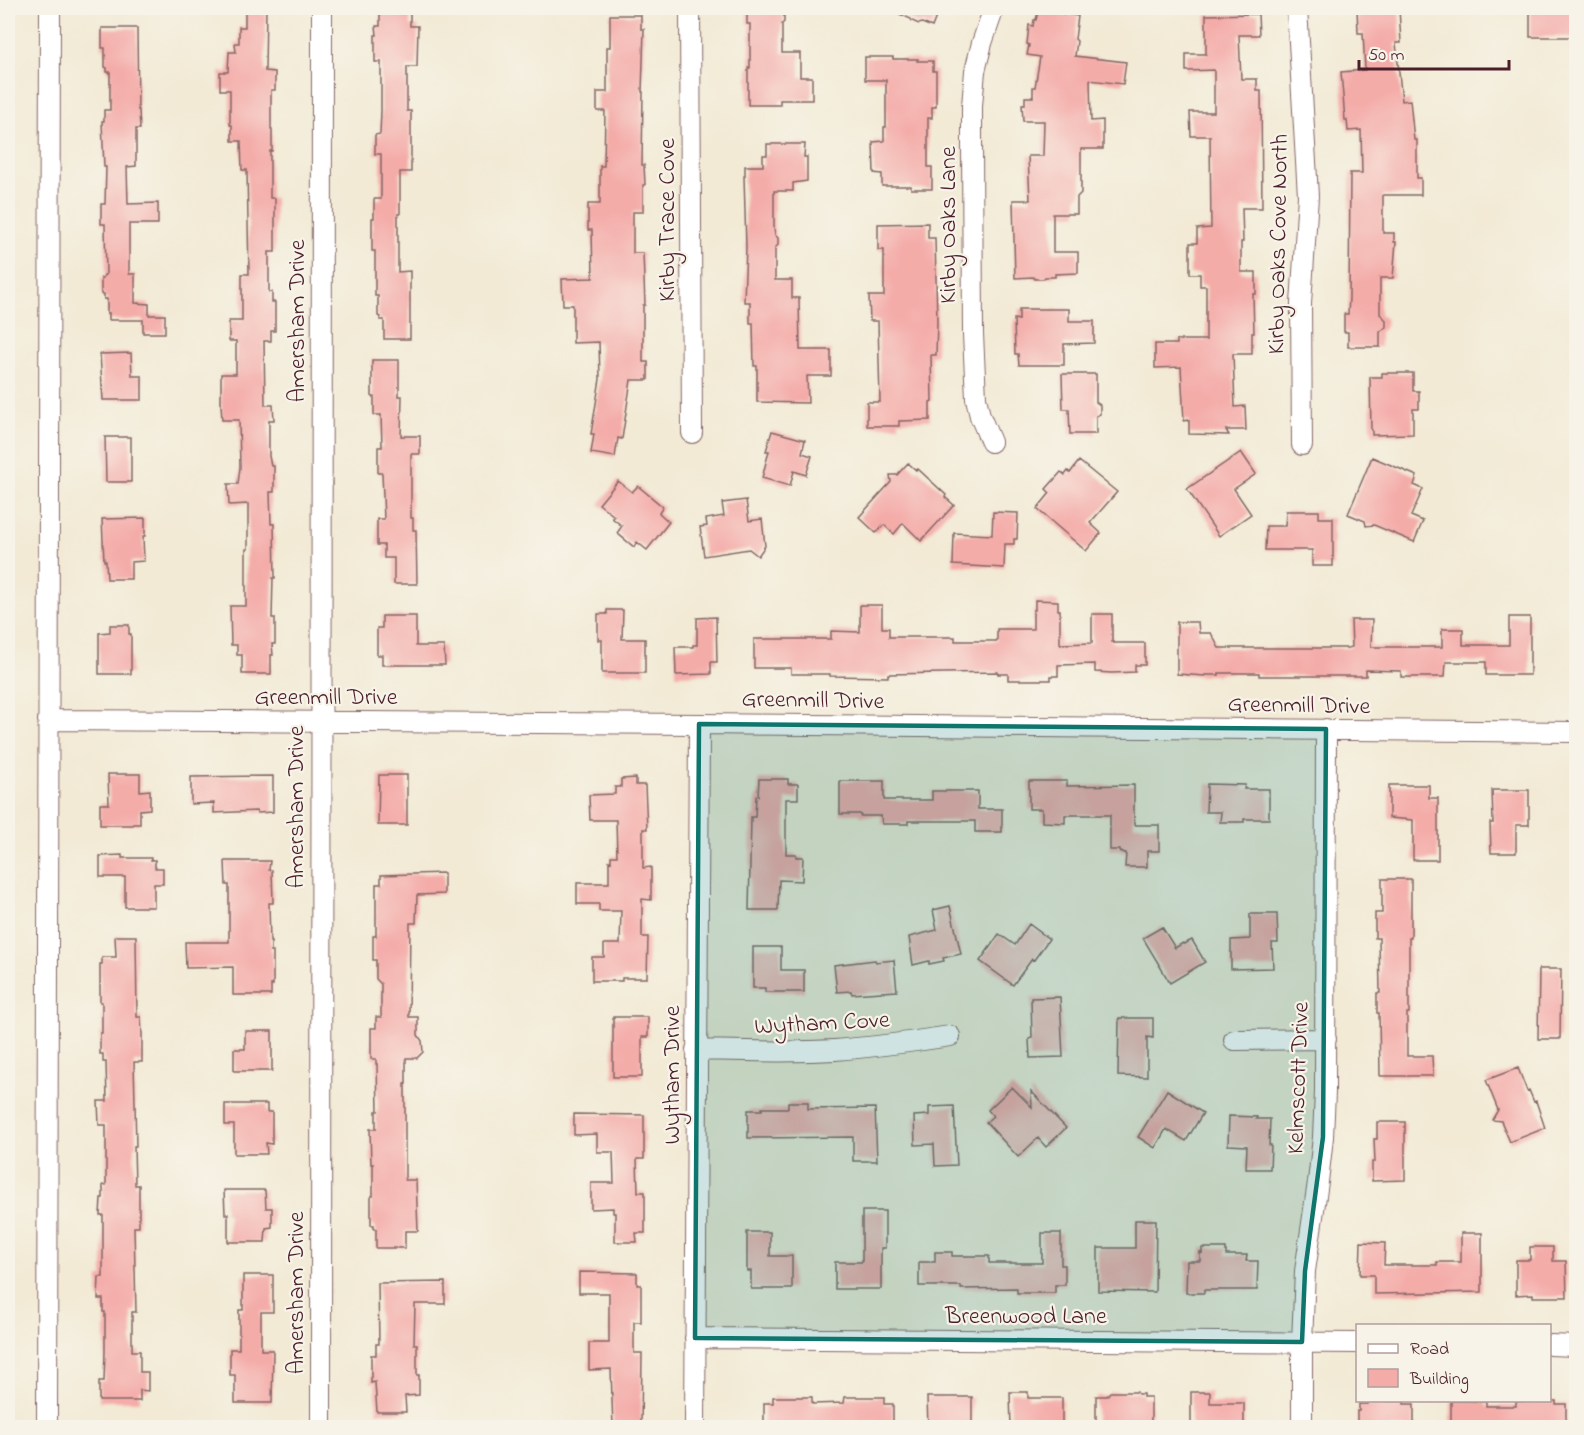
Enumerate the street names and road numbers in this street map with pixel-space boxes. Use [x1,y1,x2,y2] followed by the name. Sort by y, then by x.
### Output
[1260,133,1300,355] street label: Kirby Oaks Cove North
[651,138,687,302] street label: Kirby Trace Cove
[932,146,968,304] street label: Kirby Oaks Lane
[281,239,316,402] street label: Amersham Drive
[255,681,398,716] street label: Greenmill Drive
[741,683,885,720] street label: Greenmill Drive
[1227,688,1371,725] street label: Greenmill Drive
[280,725,315,888] street label: Amersham Drive
[1279,1001,1320,1155] street label: Kelmscott Drive
[754,1003,891,1047] street label: Wytham Cove
[656,1005,692,1145] street label: Wytham Drive
[280,1211,315,1374] street label: Amersham Drive
[944,1300,1107,1335] street label: Breenwood Lane

